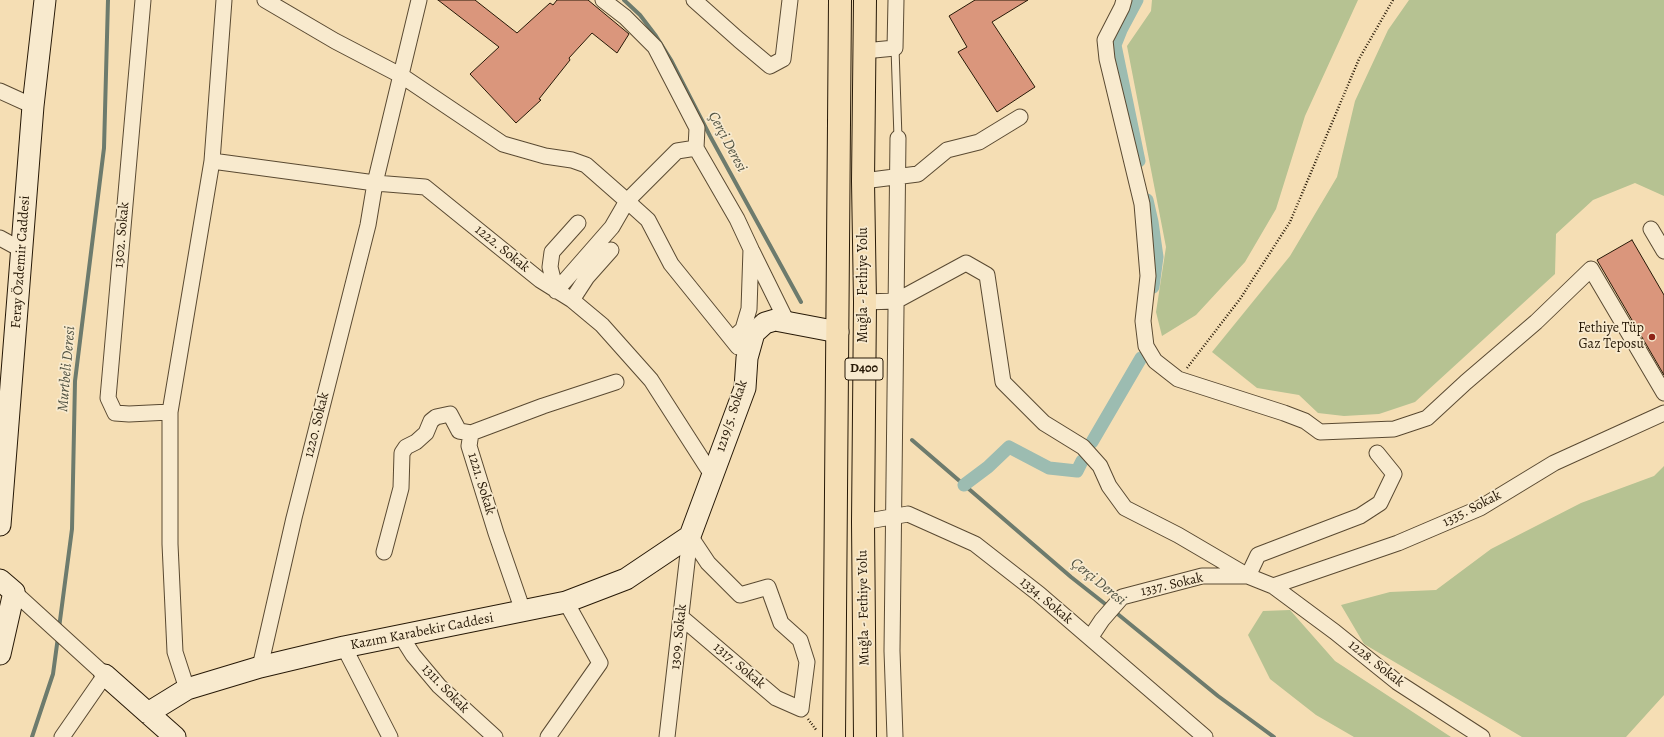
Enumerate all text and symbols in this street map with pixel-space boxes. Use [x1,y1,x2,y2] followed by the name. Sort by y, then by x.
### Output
[704,109,750,175] water label: Çerçi Deresi
[8,195,34,329] street label: Feray Özdemir Caddesi
[111,201,133,269] street label: 1302. Sokak
[471,222,533,276] street label: 1222. Sokak
[856,227,872,343] street label: Muğla - Fethiye Yolu
[1578,321,1644,354] place label: Fethiye Tüp Gaz Teposu
[54,325,80,413] water label: Murtbeli Deresi
[1647,332,1657,342] marker: Fethiye Tüp Gaz Teposu
[845,358,883,380] road number: D400
[712,378,752,454] street label: 1219/5. Sokak
[301,391,333,459] street label: 1220. Sokak
[464,451,498,517] street label: 1221. Sokak
[1440,487,1504,531] street label: 1335. Sokak
[855,550,873,666] street label: Muğla - Fethiye Yolu
[1067,554,1129,610] water label: Çerçi Deresi
[1139,570,1205,600] street label: 1337. Sokak
[1016,574,1076,628] street label: 1334. Sokak
[667,603,691,671] street label: 1309. Sokak
[349,610,495,654] street label: Kazım Karabekir Caddesi
[1345,637,1407,691] street label: 1228. Sokak
[710,639,768,693] street label: 1317. Sokak
[418,661,472,717] street label: 1311. Sokak

